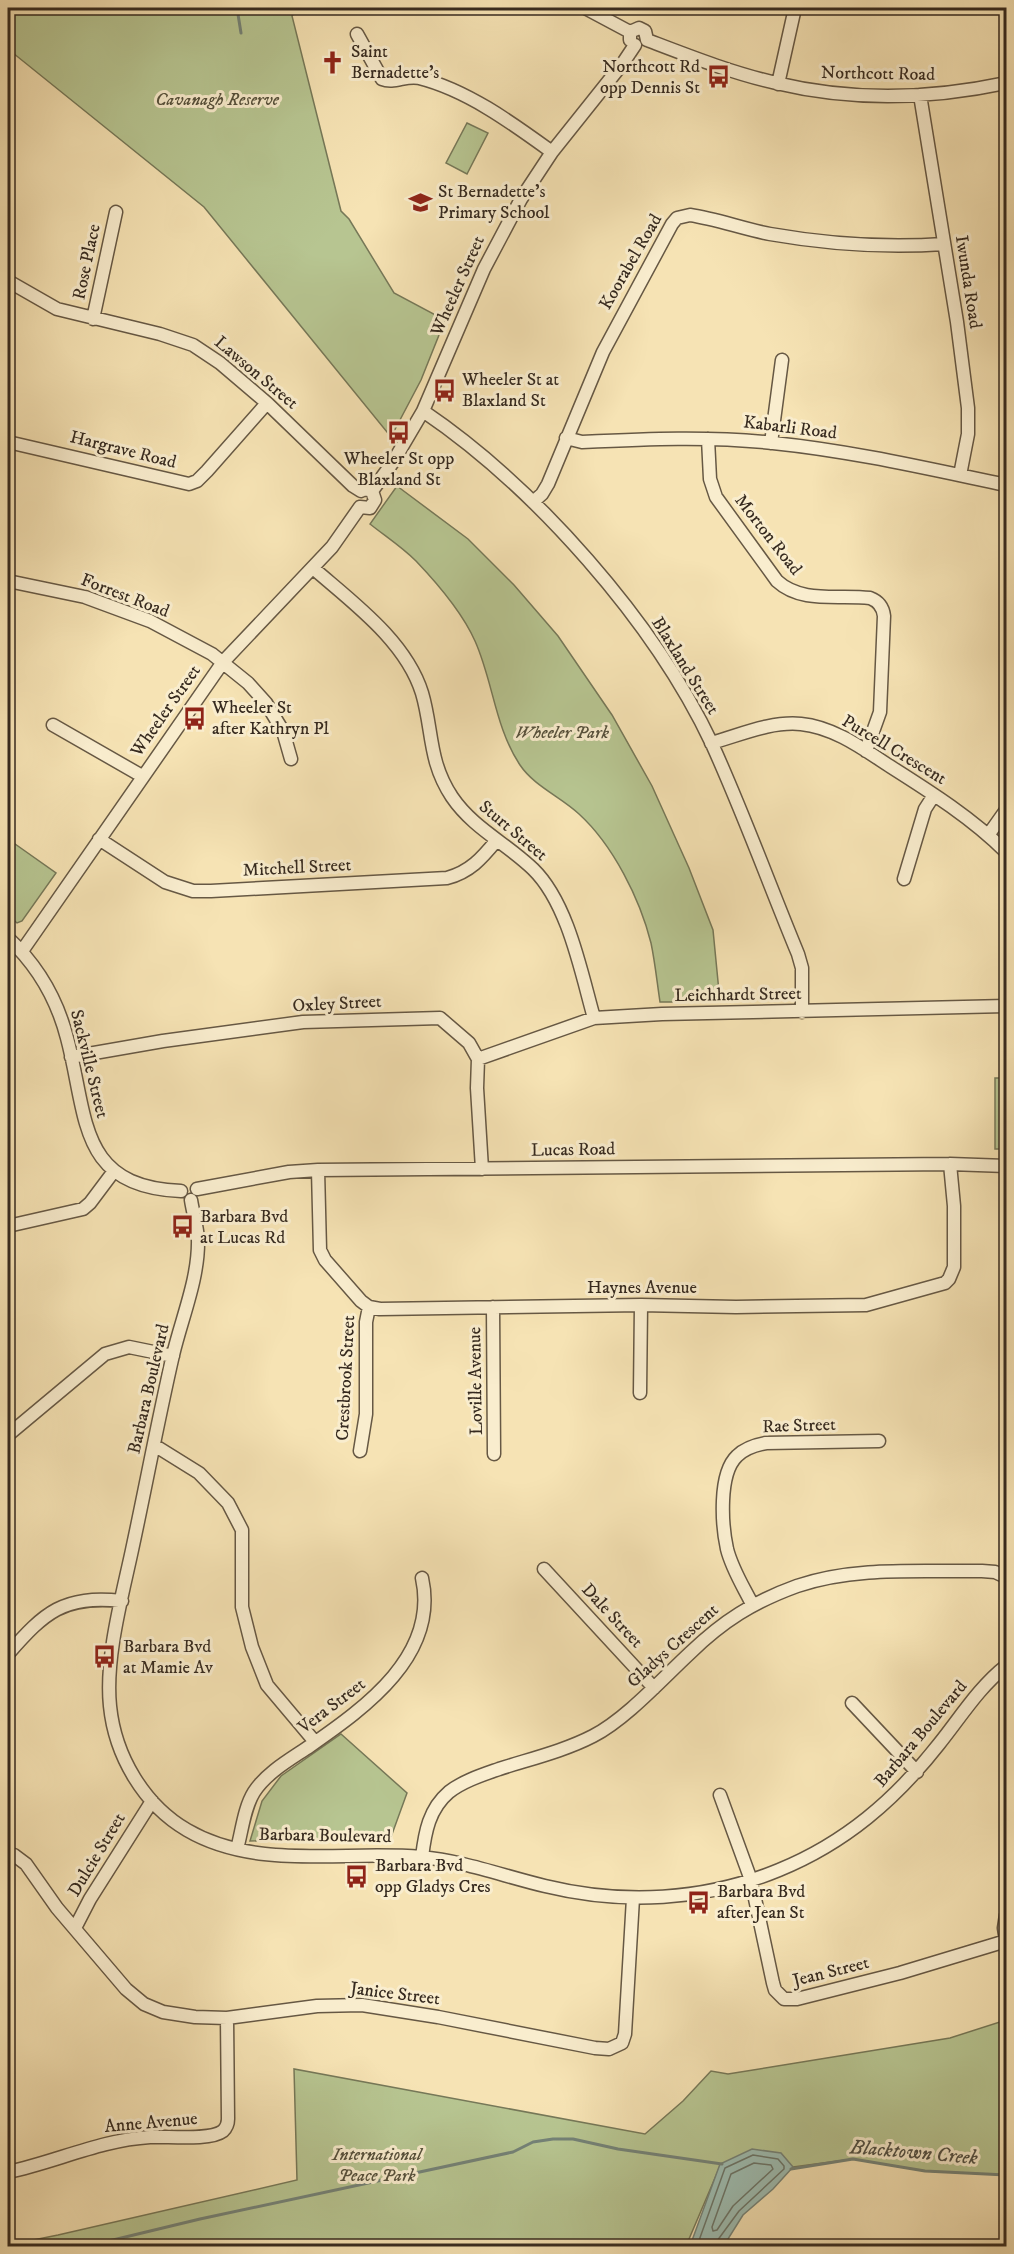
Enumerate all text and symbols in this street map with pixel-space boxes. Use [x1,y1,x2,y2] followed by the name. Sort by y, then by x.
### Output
[351,41,439,84] place label: Saint Bernadette's
[320,49,346,75] church icon: Saint Bernadette's
[600,56,700,99] place label: Northcott Rd opp Dennis St
[821,62,935,86] street label: Northcott Road
[705,64,731,90] bus stop icon: Northcott Rd opp Dennis St
[155,89,280,111] park label: Cavanagh Reserve
[438,181,550,224] place label: St Bernadette's Primary School
[407,189,433,215] school or university icon: St Bernadette's Primary School
[595,210,667,314] street label: Koorabel Road
[68,222,106,302] street label: Rose Place
[426,232,490,340] street label: Wheeler Street
[950,234,986,330] street label: Iwunda Road
[210,332,303,415] street label: Lawson Street
[461,369,559,412] place label: Wheeler St at Blaxland St
[431,377,457,403] bus stop icon: Wheeler St at Blaxland St
[742,411,838,445] street label: Kabarli Road
[386,420,412,446] bus stop icon: Wheeler St opp Blaxland St
[67,426,179,474] street label: Hargrave Road
[343,448,454,491] place label: Wheeler St opp Blaxland St
[730,490,806,580] street label: Morton Road
[78,569,172,623] street label: Forrest Road
[646,613,724,719] street label: Blaxland Street
[126,661,206,762] street label: Wheeler Street
[211,697,330,740] place label: Wheeler St after Kathryn Pl
[181,705,207,731] bus stop icon: Wheeler St after Kathryn Pl
[838,710,950,790] street label: Purcell Crescent
[515,722,609,744] park label: Wheeler Park
[474,796,552,866] street label: Sturt Street
[242,854,352,882] street label: Mitchell Street
[674,983,802,1007] street label: Leichhardt Street
[292,991,382,1017] street label: Oxley Street
[65,1008,113,1121] street label: Sackville Street
[531,1138,615,1162] street label: Lucas Road
[200,1206,288,1249] place label: Barbara Bvd at Lucas Rd
[169,1214,195,1240] bus stop icon: Barbara Bvd at Lucas Rd
[587,1277,697,1299] street label: Haynes Avenue
[332,1314,360,1441] street label: Crestbrook Street
[123,1322,175,1456] street label: Barbara Boulevard
[464,1327,488,1435] street label: Loville Avenue
[762,1414,836,1438] street label: Rae Street
[577,1579,648,1653] street label: Dale Street
[623,1599,723,1693] street label: Gladys Crescent
[123,1636,213,1679] place label: Barbara Bvd at Mamie Av
[92,1644,118,1670] bus stop icon: Barbara Bvd at Mamie Av
[293,1673,370,1739] street label: Vera Street
[870,1676,972,1792] street label: Barbara Boulevard
[63,1809,131,1901] street label: Dulcie Street
[258,1824,392,1848] street label: Barbara Boulevard
[375,1855,491,1898] place label: Barbara Bvd opp Gladys Cres
[344,1863,370,1889] bus stop icon: Barbara Bvd opp Gladys Cres
[717,1881,805,1924] place label: Barbara Bvd after Jean St
[686,1889,712,1915] bus stop icon: Barbara Bvd after Jean St
[789,1952,872,1993] street label: Jean Street
[347,1977,441,2010] street label: Janice Street
[104,2108,198,2138] street label: Anne Avenue
[848,2135,979,2171] water label: Blacktown Creek
[331,2144,424,2187] park label: International Peace Park

